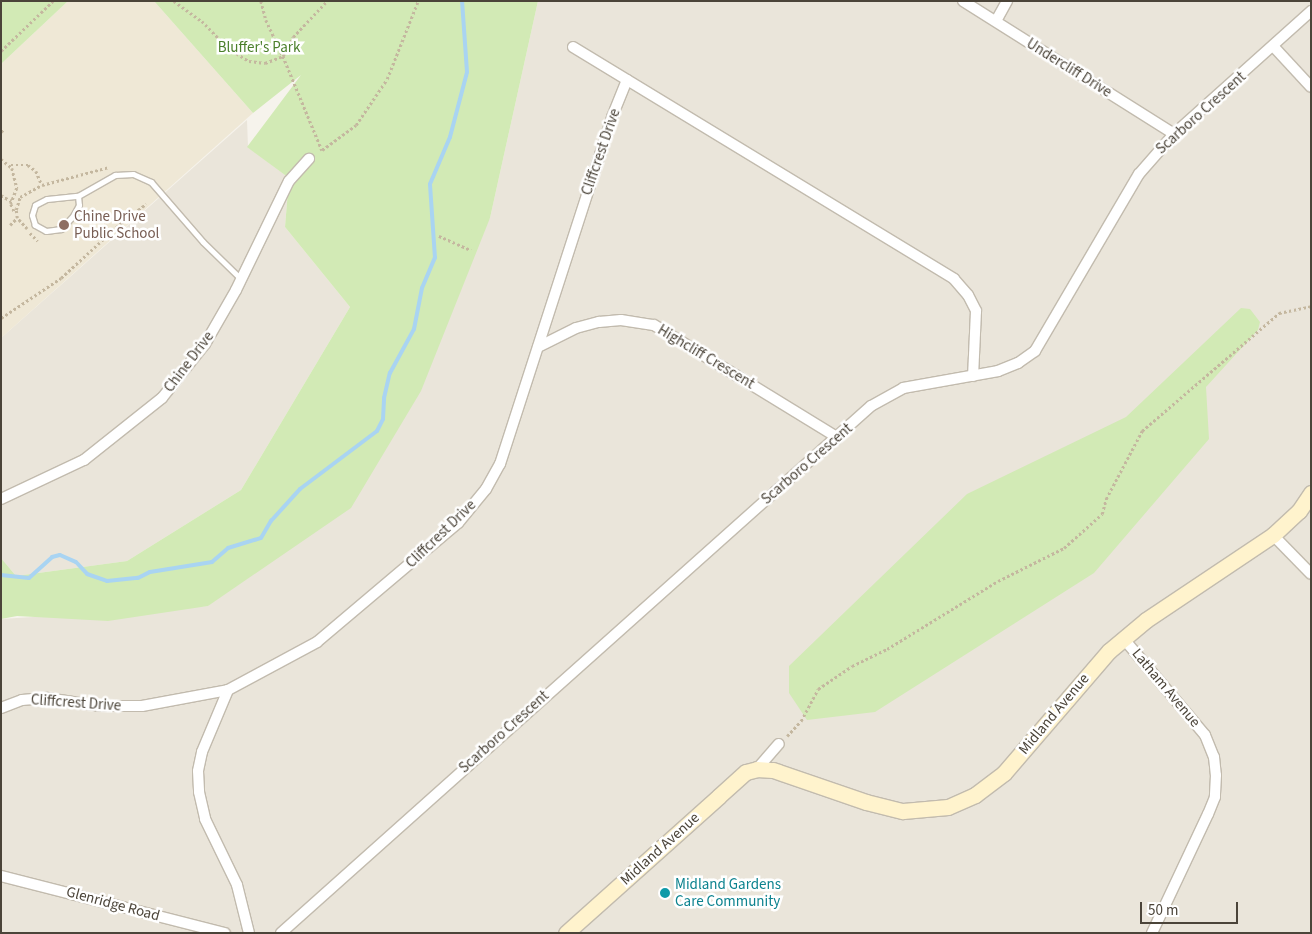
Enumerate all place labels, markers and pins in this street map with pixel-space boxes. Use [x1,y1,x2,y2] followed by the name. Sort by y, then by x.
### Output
[74,207,159,242] place label: Chine Drive Public School
[58,219,70,231] marker: Chine Drive Public School
[675,875,781,910] place label: Midland Gardens Care Community
[659,887,671,899] marker: Midland Gardens Care Community

